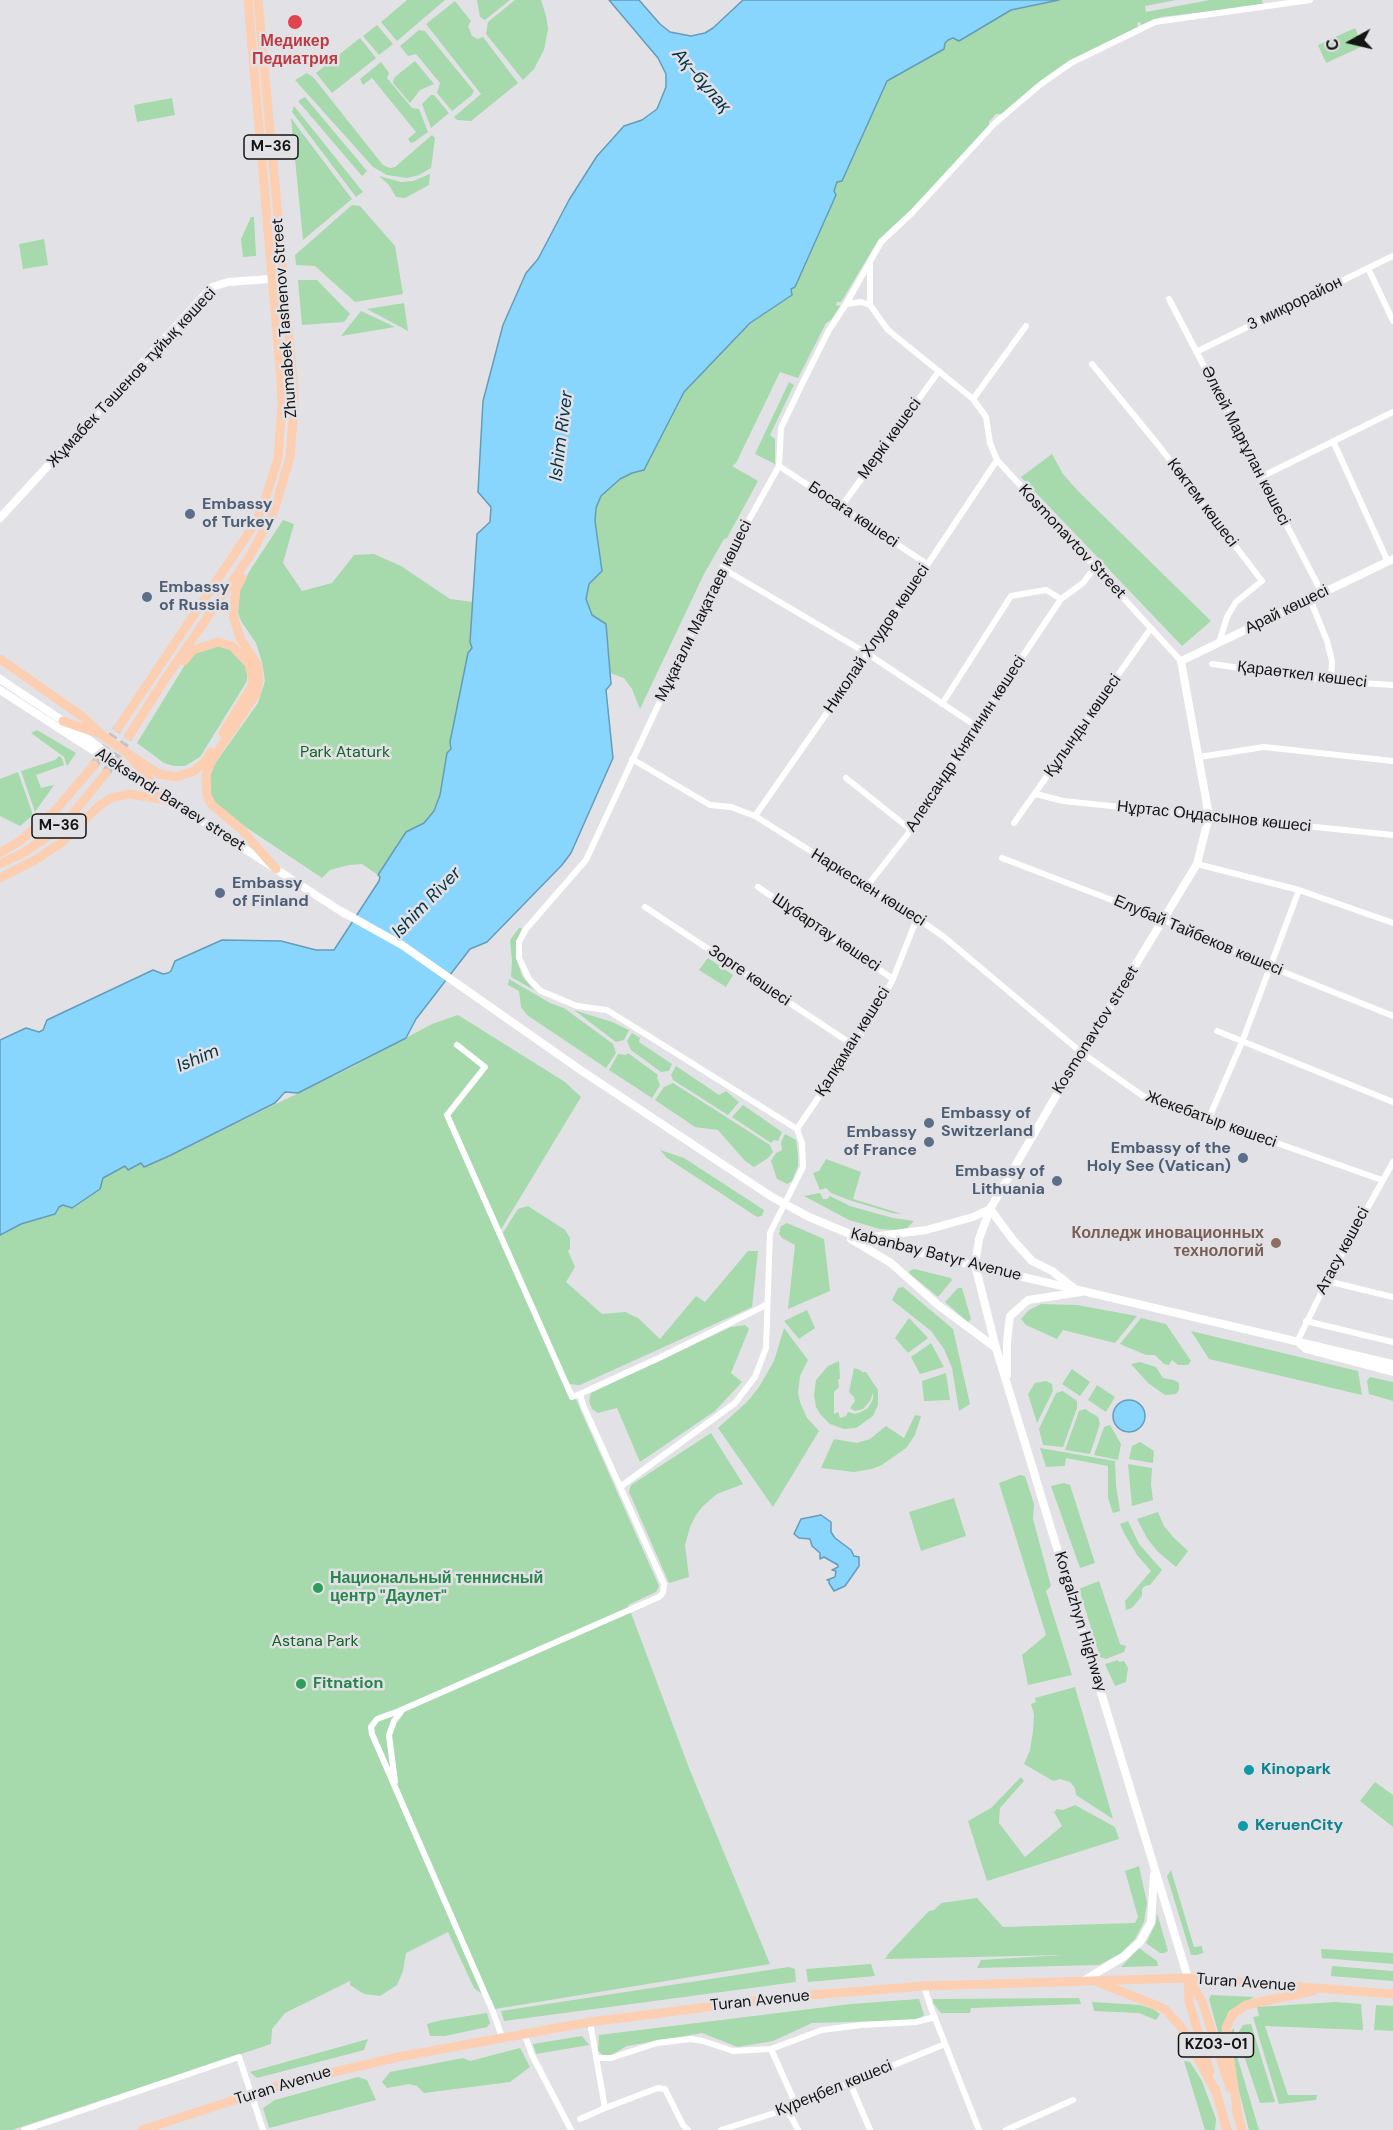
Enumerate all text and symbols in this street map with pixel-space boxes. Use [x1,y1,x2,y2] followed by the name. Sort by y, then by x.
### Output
[1321,12,1381,72] north arrow
[286,13,304,31] marker: Медикер Педиатрия
[252,32,338,70] place label: Медикер Педиатрия
[1321,37,1344,52] text: С
[667,45,735,117] water label: Ақ-бұлақ
[244,135,298,159] road number: M-36
[268,217,302,419] street label: Zhumabek Tashenov Street
[1245,273,1345,335] street label: 3 микрорайон
[44,284,220,472] street label: Жұмабек Тәшенов тұйық көшесі
[1196,363,1294,529] street label: Әлкей Марғұлан көшесі
[546,390,578,482] water label: Ishim River
[854,395,926,483] street label: Меркі көшесі
[1162,455,1242,551] street label: Көктем көшесі
[804,478,902,552] street label: Босаға көшесі
[1014,481,1130,603] street label: Kosmonavtov Street
[202,495,274,533] place label: Embassy of Turkey
[183,507,197,521] marker: Embassy of Turkey
[652,517,756,705] street label: Мұқағали Мақатаев көшесі
[820,561,934,717] street label: Николай Хлудов көшесі
[159,578,230,616] place label: Embassy of Russia
[1242,581,1332,639] street label: Арай көшесі
[140,590,154,604] marker: Embassy of Russia
[902,652,1030,836] street label: Александр Княгинин көшесі
[1236,658,1368,692] street label: Қараөткел көшесі
[1040,671,1126,781] street label: Құлынды көшесі
[300,743,390,763] park label: Park Ataturk
[91,744,249,856] street label: Aleksandr Baraev street
[1116,797,1312,837] street label: Нұртас Оңдасынов көшесі
[32,814,86,838] road number: M-36
[807,845,929,931] street label: Наркескен көшесі
[388,863,466,943] water label: Ishim River
[232,874,309,912] place label: Embassy of Finland
[213,886,227,900] marker: Embassy of Finland
[768,890,884,976] street label: Шұбартау көшесі
[1111,892,1285,980] street label: Елубай Тайбеков көшесі
[704,941,794,1011] street label: Зорге көшесі
[1049,962,1143,1098] street label: Kosmonavtov street
[812,984,894,1100] street label: Қалқаман көшесі
[174,1040,222,1078] water label: Ishim
[1143,1087,1279,1153] street label: Жекебатыр көшесі
[941,1104,1033,1142] place label: Embassy of Switzerland
[922,1116,936,1130] marker: Embassy of Switzerland
[844,1123,917,1161] place label: Embassy of France
[922,1135,936,1149] marker: Embassy of France
[1087,1139,1231,1177] place label: Embassy of the Holy See (Vatican)
[1236,1151,1250,1165] marker: Embassy of the Holy See (Vatican)
[955,1162,1045,1200] place label: Embassy of Lithuania
[1050,1174,1064,1188] marker: Embassy of Lithuania
[1312,1204,1374,1298] street label: Атасу көшесі
[1071,1224,1264,1262] place label: Колледж иновационных технологий
[849,1225,1023,1285] street label: Kabanbay Batyr Avenue
[1269,1236,1283,1250] marker: Колледж иновационных технологий
[1049,1549,1111,1695] street label: Korgalzhyn Highway
[330,1569,543,1607] place label: Национальный теннисный центр "Даулет"
[311,1581,325,1595] marker: Национальный теннисный центр "Даулет"
[271,1632,359,1652] park label: Astana Park
[313,1674,383,1694] place label: Fitnation
[294,1677,308,1691] marker: Fitnation
[1261,1760,1331,1780] place label: Kinopark
[1242,1763,1256,1777] marker: Kinopark
[1255,1816,1343,1836] place label: KeruenCity
[1236,1819,1250,1833] marker: KeruenCity
[1196,1970,1296,1996] street label: Turan Avenue
[709,1986,811,2016] street label: Turan Avenue
[1178,2033,1254,2057] road number: KZ03-01
[773,2057,895,2121] street label: Күреңбел көшесі
[232,2062,334,2110] street label: Turan Avenue

